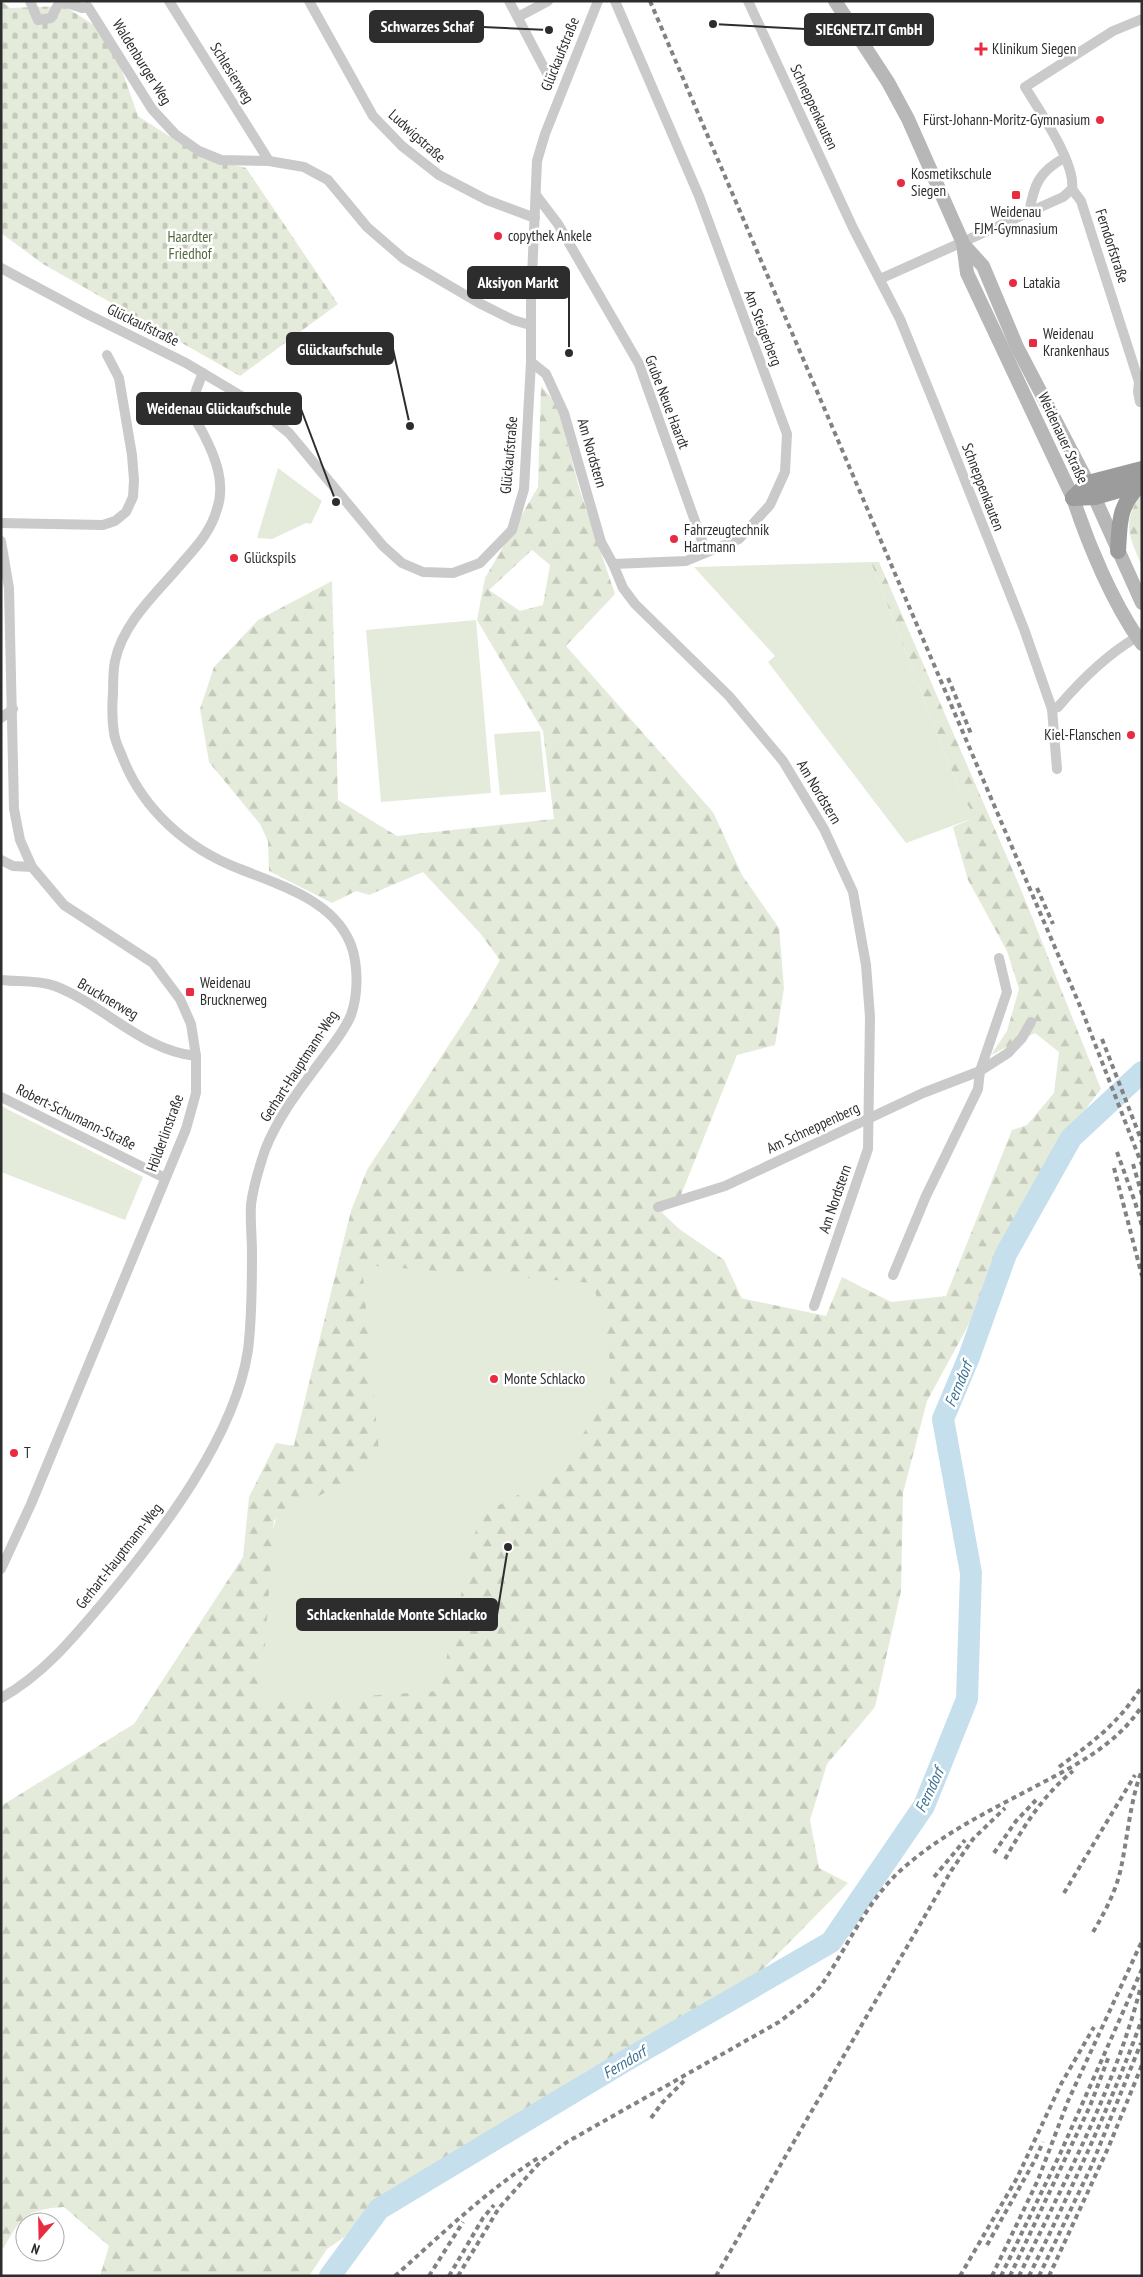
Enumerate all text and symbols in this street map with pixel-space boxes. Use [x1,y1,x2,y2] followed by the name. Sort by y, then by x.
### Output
[370,11,483,42] callout: Schwarzes Schaf
[536,14,583,93] street label: Glückaufstraße
[805,14,933,45] callout: SIEGNETZ.IT GmbH
[109,15,176,108] street label: Waldenburger Weg
[380,16,474,36] text: Schwarzes Schaf
[816,19,922,39] text: SIEGNETZ.IT GmbH
[206,39,258,107] street label: Schlesierweg
[992,39,1076,58] place label: Klinikum Siegen
[974,42,988,56] marker: Klinikum Siegen
[786,61,843,153] street label: Schneppenkauten
[385,105,450,166] street label: Ludwigstraße
[923,110,1090,129] place label: Fürst-Johann-Moritz-Gymnasium
[1094,114,1106,126] marker: Fürst-Johann-Moritz-Gymnasium
[911,164,992,200] place label: Kosmetikschule Siegen
[895,177,907,189] marker: Kosmetikschule Siegen
[1010,189,1022,201] marker: Weidenau FJM-Gymnasium
[974,202,1058,238] place label: Weidenau FJM-Gymnasium
[1092,206,1133,285] street label: Ferndorfstraße
[508,226,592,245] place label: copythek Ankele
[168,227,213,263] park label: Haardter Friedhof
[492,230,504,242] marker: copythek Ankele
[468,267,569,298] callout: Aksiyon Markt
[477,272,559,292] text: Aksiyon Markt
[1023,273,1060,292] place label: Latakia
[1007,277,1019,289] marker: Latakia
[740,287,787,369] street label: Am Steigerberg
[104,299,182,350] street label: Glückaufstraße
[1043,324,1109,360] place label: Weidenau Krankenhaus
[287,333,393,364] callout: Glückaufschule
[1027,337,1039,349] marker: Weidenau Krankenhaus
[297,339,383,359] text: Glückaufschule
[641,352,694,451] street label: Grube Neue Haardt
[1034,389,1093,486] street label: Weidenauer Straße
[137,393,301,424] callout: Weidenau Glückaufschule
[146,398,291,418] text: Weidenau Glückaufschule
[496,415,521,495] street label: Glückaufstraße
[574,416,611,490] street label: Am Nordstern
[958,440,1009,533] street label: Schneppenkauten
[684,520,769,556] place label: Fahrzeugtechnik Hartmann
[668,533,680,545] marker: Fahrzeugtechnik Hartmann
[244,548,296,567] place label: Glückspils
[228,552,240,564] marker: Glückspils
[1044,725,1121,744] place label: Kiel-Flanschen
[1125,729,1137,741] marker: Kiel-Flanschen
[793,756,846,827] street label: Am Nordstern
[200,973,267,1009] place label: Weidenau Brucknerweg
[74,974,142,1024] street label: Brucknerweg
[184,986,196,998] marker: Weidenau Brucknerweg
[255,1006,342,1125] street label: Gerhart-Hauptmann-Weg
[13,1079,139,1154] street label: Robert-Schumann-Straße
[142,1092,187,1174] street label: Hölderlinstraße
[763,1098,862,1157] street label: Am Schneppenberg
[814,1162,855,1236] street label: Am Nordstern
[940,1355,978,1410] water label: Ferndorf
[504,1369,585,1388] place label: Monte Schlacko
[488,1373,500,1385] marker: Monte Schlacko
[24,1443,31,1462] place label: T
[8,1447,20,1459] marker: T
[71,1499,166,1613] street label: Gerhart-Hauptmann-Weg
[297,1599,497,1630] callout: Schlackenhalde Monte Schlacko
[307,1604,487,1624] text: Schlackenhalde Monte Schlacko
[910,1761,950,1816] water label: Ferndorf
[599,2039,653,2083] water label: Ferndorf
[15,2212,65,2262] north arrow
[29,2239,42,2259] text: N

